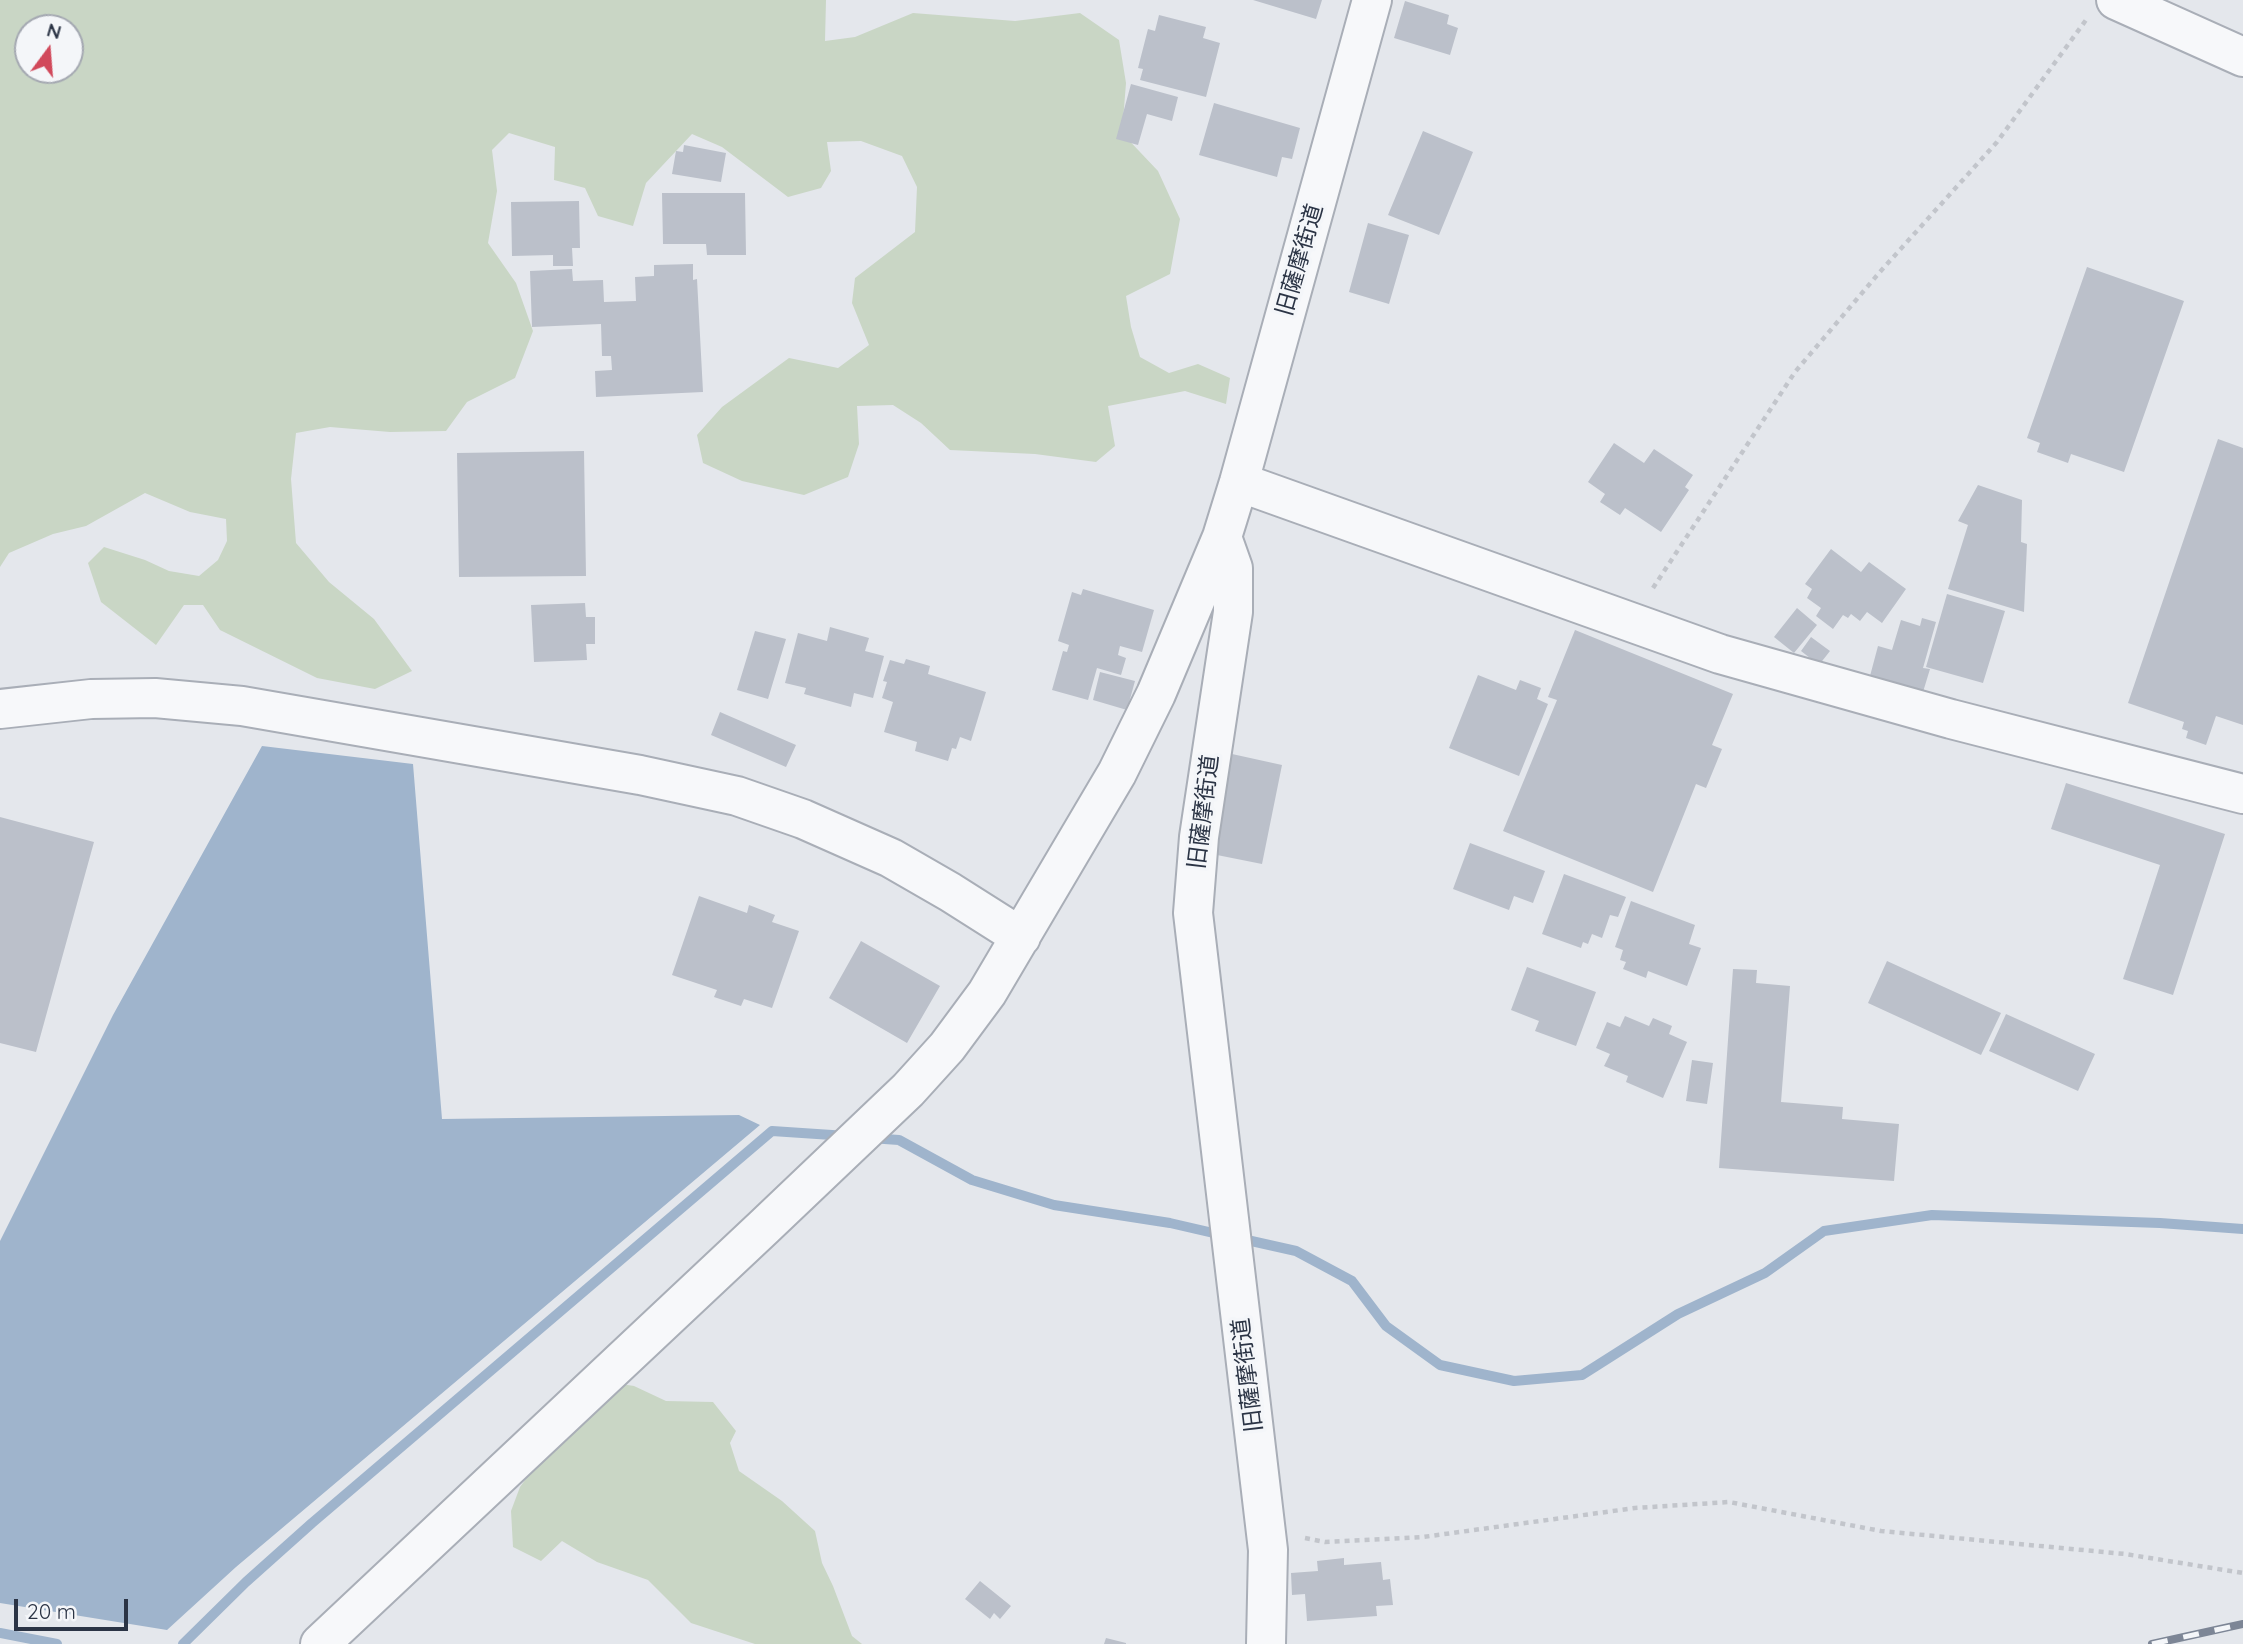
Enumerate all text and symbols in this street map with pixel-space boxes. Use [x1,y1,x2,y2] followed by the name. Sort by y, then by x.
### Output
[14,14,84,84] north arrow
[44,17,64,44] text: N
[1271,201,1329,319] street label: 旧薩摩街道
[1183,753,1225,871] street label: 旧薩摩街道
[1227,1316,1269,1434] street label: 旧薩摩街道
[18,1584,131,1628] scale bar
[27,1598,76,1624] text: 20 m

